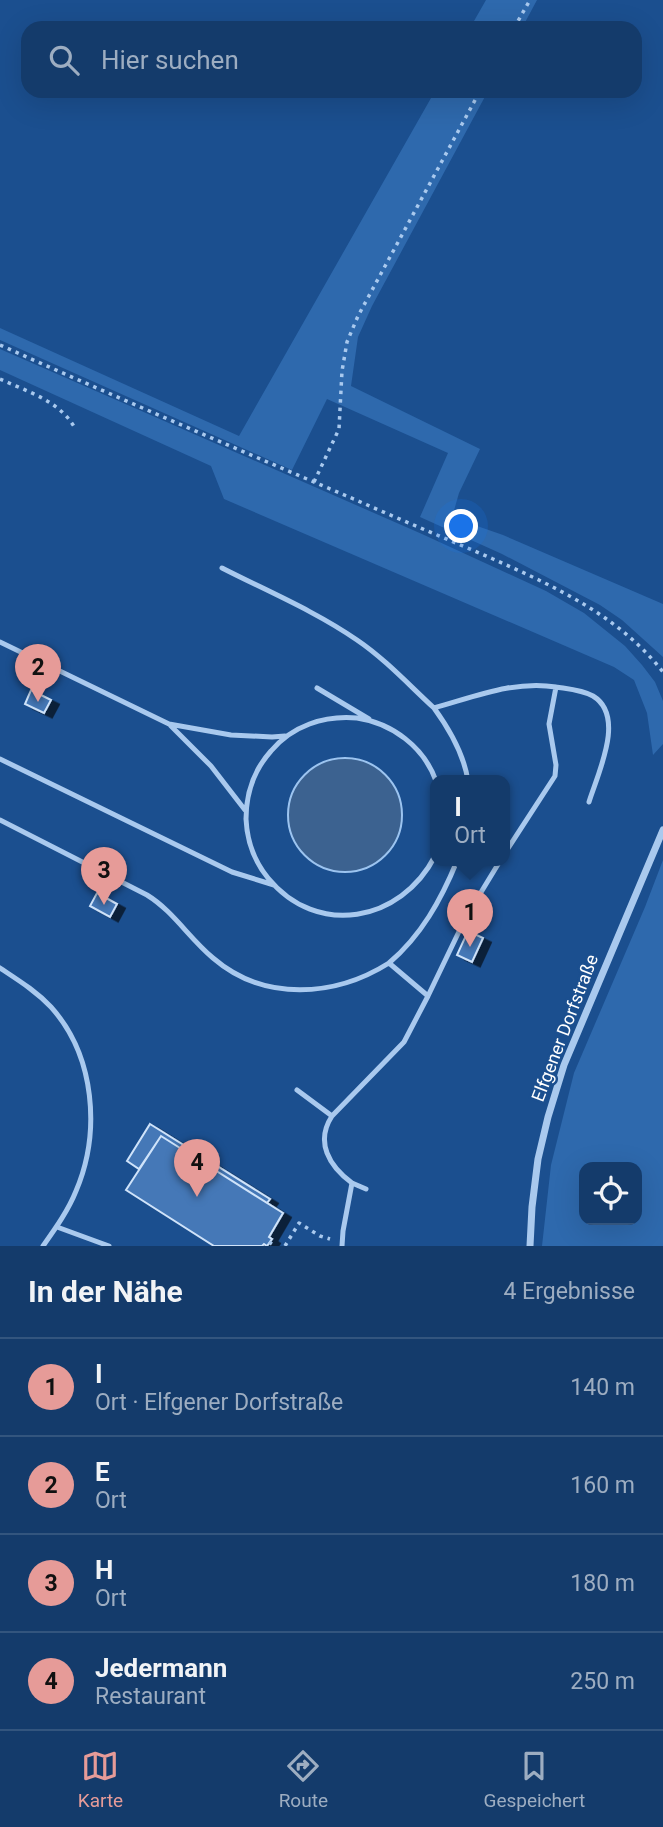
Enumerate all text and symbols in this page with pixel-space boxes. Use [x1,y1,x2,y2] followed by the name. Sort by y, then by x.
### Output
[21,21,642,98] search box
[45,41,83,79] icon: search
[101,45,239,75] text: Hier suchen
[444,509,478,543] your location
[15,644,61,702] pin: 2
[430,775,510,866] popup
[454,792,462,822] text: I
[454,822,486,849] text: Ort
[81,847,127,905] pin: 3
[447,889,493,947] pin: 1
[527,951,602,1104] street label: Elfgener Dorfstraße
[174,1139,220,1197] pin: 4
[579,1162,642,1225] map controls
[579,1162,642,1225] button: locate
[28,1274,183,1309] text: In der Nähe
[503,1278,635,1305] text: 4 Ergebnisse
[95,1359,103,1389] text: I
[44,1374,58,1401] text: 1
[570,1374,635,1401] text: 140 m
[95,1389,343,1416] text: Ort · Elfgener Dorfstraße
[95,1457,110,1487] text: E
[44,1472,58,1499] text: 2
[570,1472,635,1499] text: 160 m
[95,1487,127,1514] text: Ort
[95,1555,113,1585] text: H
[44,1570,58,1597] text: 3
[570,1570,635,1597] text: 180 m
[95,1585,127,1612] text: Ort
[95,1653,227,1683] text: Jedermann
[44,1668,58,1695] text: 4
[570,1668,635,1695] text: 250 m
[95,1683,206,1710] text: Restaurant
[78,1747,123,1812] tab: Karte
[279,1747,328,1812] tab: Route
[483,1747,585,1812] tab: Gespeichert

